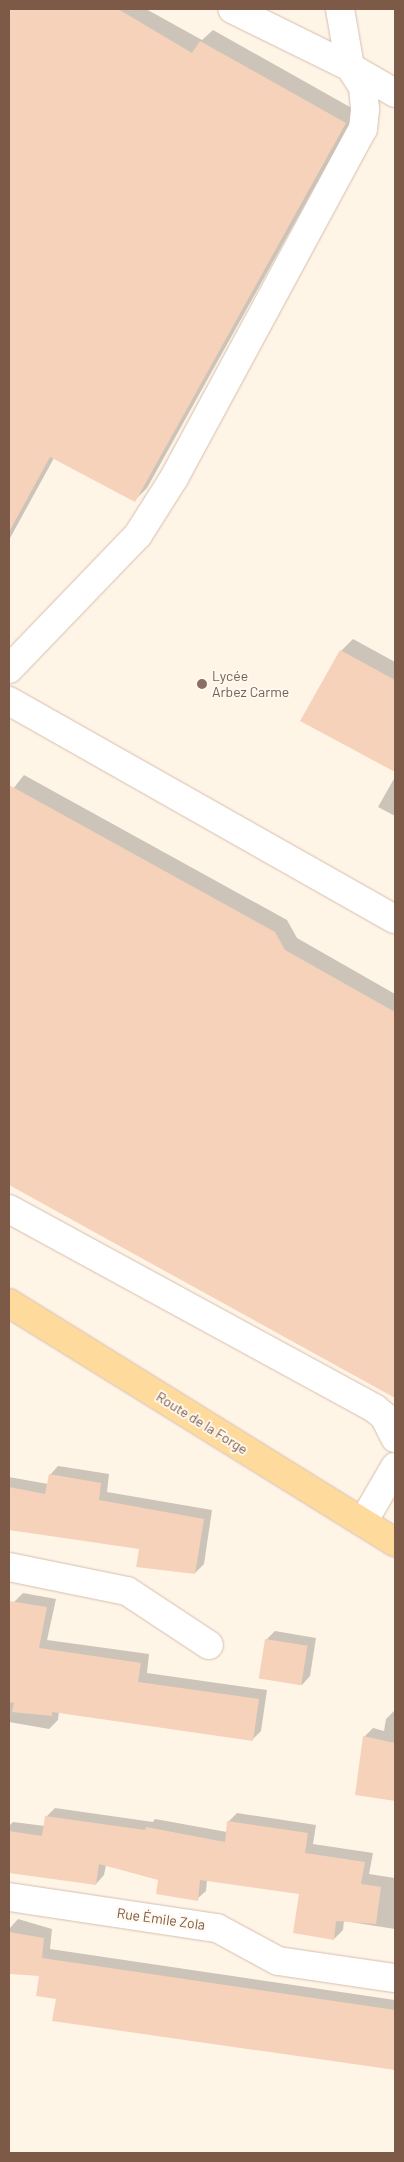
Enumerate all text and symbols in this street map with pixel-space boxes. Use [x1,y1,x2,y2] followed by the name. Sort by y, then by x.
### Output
[212,668,289,700] place label: Lycée Arbez Carme
[196,678,208,690] marker: Lycée Arbez Carme
[153,1388,251,1458] street label: Route de la Forge
[116,1904,206,1934] street label: Rue Émile Zola

